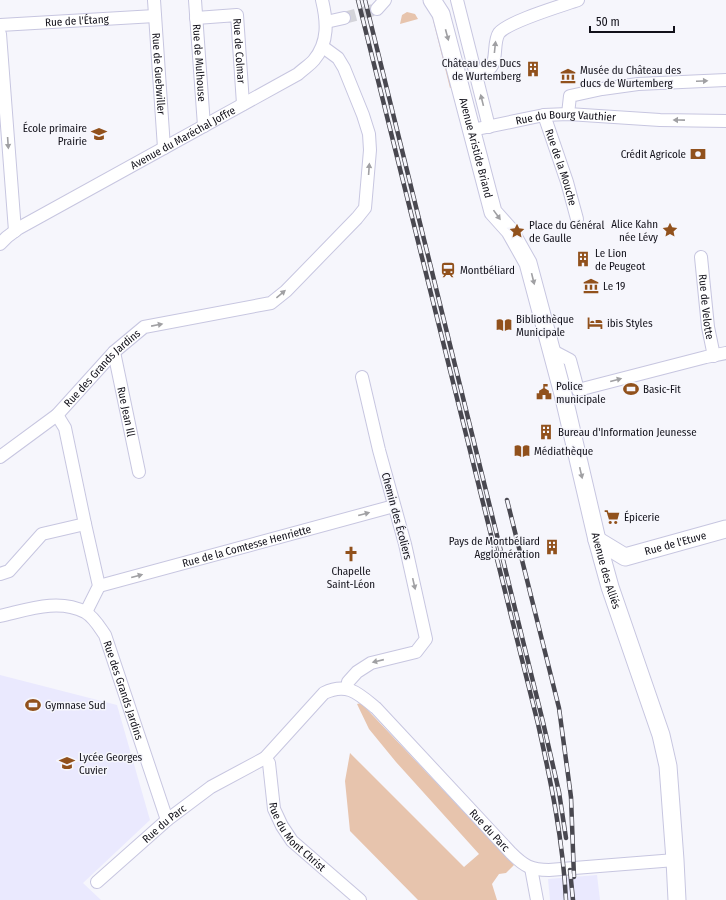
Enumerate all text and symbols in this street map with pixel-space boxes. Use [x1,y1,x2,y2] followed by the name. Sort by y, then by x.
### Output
[590,8,674,34] scale bar
[45,13,110,29] street label: Rue de l'Étang
[596,15,620,29] text: 50 m
[230,18,248,84] street label: Rue de Colmar
[190,24,208,102] street label: Rue de Mulhouse
[444,30,450,42] one-way arrow
[149,32,168,115] street label: Rue de Guebwiller
[492,41,498,53] one-way arrow
[442,57,522,83] place label: Château des Ducs de Wurtemberg
[524,60,542,78] building icon: Château des Ducs de Wurtemberg
[580,64,681,90] place label: Musée du Château des ducs de Wurtemberg
[559,67,577,85] museum icon: Musée du Château des ducs de Wurtemberg
[696,77,708,84] one-way arrow
[479,94,485,106] one-way arrow
[456,97,495,199] street label: Avenue Aristide Briand
[128,104,238,172] street label: Avenue du Maréchal Joffre
[514,108,616,128] street label: Rue du Bourg Vauthier
[673,117,685,124] one-way arrow
[23,121,87,148] place label: École primaire Prairie
[90,125,108,143] school or university icon: École primaire Prairie
[542,127,579,207] street label: Rue de la Mouche
[5,137,12,149] one-way arrow
[689,145,707,163] bank icon: Crédit Agricole
[621,148,686,161] place label: Crédit Agricole
[365,163,372,175] one-way arrow
[493,210,501,220] one-way arrow
[611,218,658,244] place label: Alice Kahn née Lévy
[529,219,604,245] place label: Place du Général de Gaulle
[661,221,679,239] place icon: Alice Kahn née Lévy
[508,222,526,240] place icon: Place du Général de Gaulle
[595,247,646,273] place label: Le Lion de Peugeot
[574,250,592,268] building icon: Le Lion de Peugeot
[439,261,457,279] station icon: Montbéliard
[460,264,515,277] place label: Montbéliard
[530,273,536,286] one-way arrow
[696,273,716,341] street label: Rue de Velotte
[582,277,600,295] museum icon: Le 19
[603,280,625,293] place label: Le 19
[276,290,287,299] one-way arrow
[516,313,574,339] place label: Bibliothèque Municipale
[586,314,604,332] hotel icon: ibis Styles
[495,316,513,334] library icon: Bibliothèque Municipale
[607,317,653,330] place label: ibis Styles
[151,322,163,328] one-way arrow
[61,327,143,410] street label: Rue des Grands Jardins
[609,377,622,383] one-way arrow
[556,380,606,406] place label: Police municipale
[622,380,640,398] sports icon: Basic-Fit
[535,383,553,401] public building icon: Police municipale
[643,383,681,396] place label: Basic-Fit
[114,386,138,438] street label: Rue Jean Ill
[537,423,555,441] building icon: Bureau d'Information Jeunesse
[558,426,697,439] place label: Bureau d'Information Jeunesse
[513,442,531,460] library icon: Médiathèque
[534,445,593,458] place label: Médiathèque
[579,467,585,479] one-way arrow
[379,471,415,561] street label: Chemin des Écoliers
[603,508,621,526] supermarket icon: Épicerie
[624,510,660,524] place label: Épicerie
[358,511,370,517] one-way arrow
[181,523,313,570] street label: Rue de la Comtesse Henriette
[643,529,708,558] street label: Rue de l'Etuve
[588,531,623,611] street label: Avenue des Alliés
[449,535,540,561] place label: Pays de Montbéliard Agglomération
[543,538,561,556] building icon: Pays de Montbéliard Agglomération
[342,545,360,563] church icon: Chapelle Saint-Léon
[327,565,375,591] place label: Chapelle Saint-Léon
[131,572,143,578] one-way arrow
[412,578,418,590] one-way arrow
[100,639,146,742] street label: Rue des Grands Jardins
[372,659,384,665] one-way arrow
[24,696,42,714] sports icon: Gymnase Sud
[45,699,106,712] place label: Gymnase Sud
[79,751,143,777] place label: Lycée Georges Cuvier
[58,754,76,772] school or university icon: Lycée Georges Cuvier
[140,802,189,846] street label: Rue du Parc
[266,802,328,874] street label: Rue du Mont Christ
[467,807,512,854] street label: Rue du Parc

